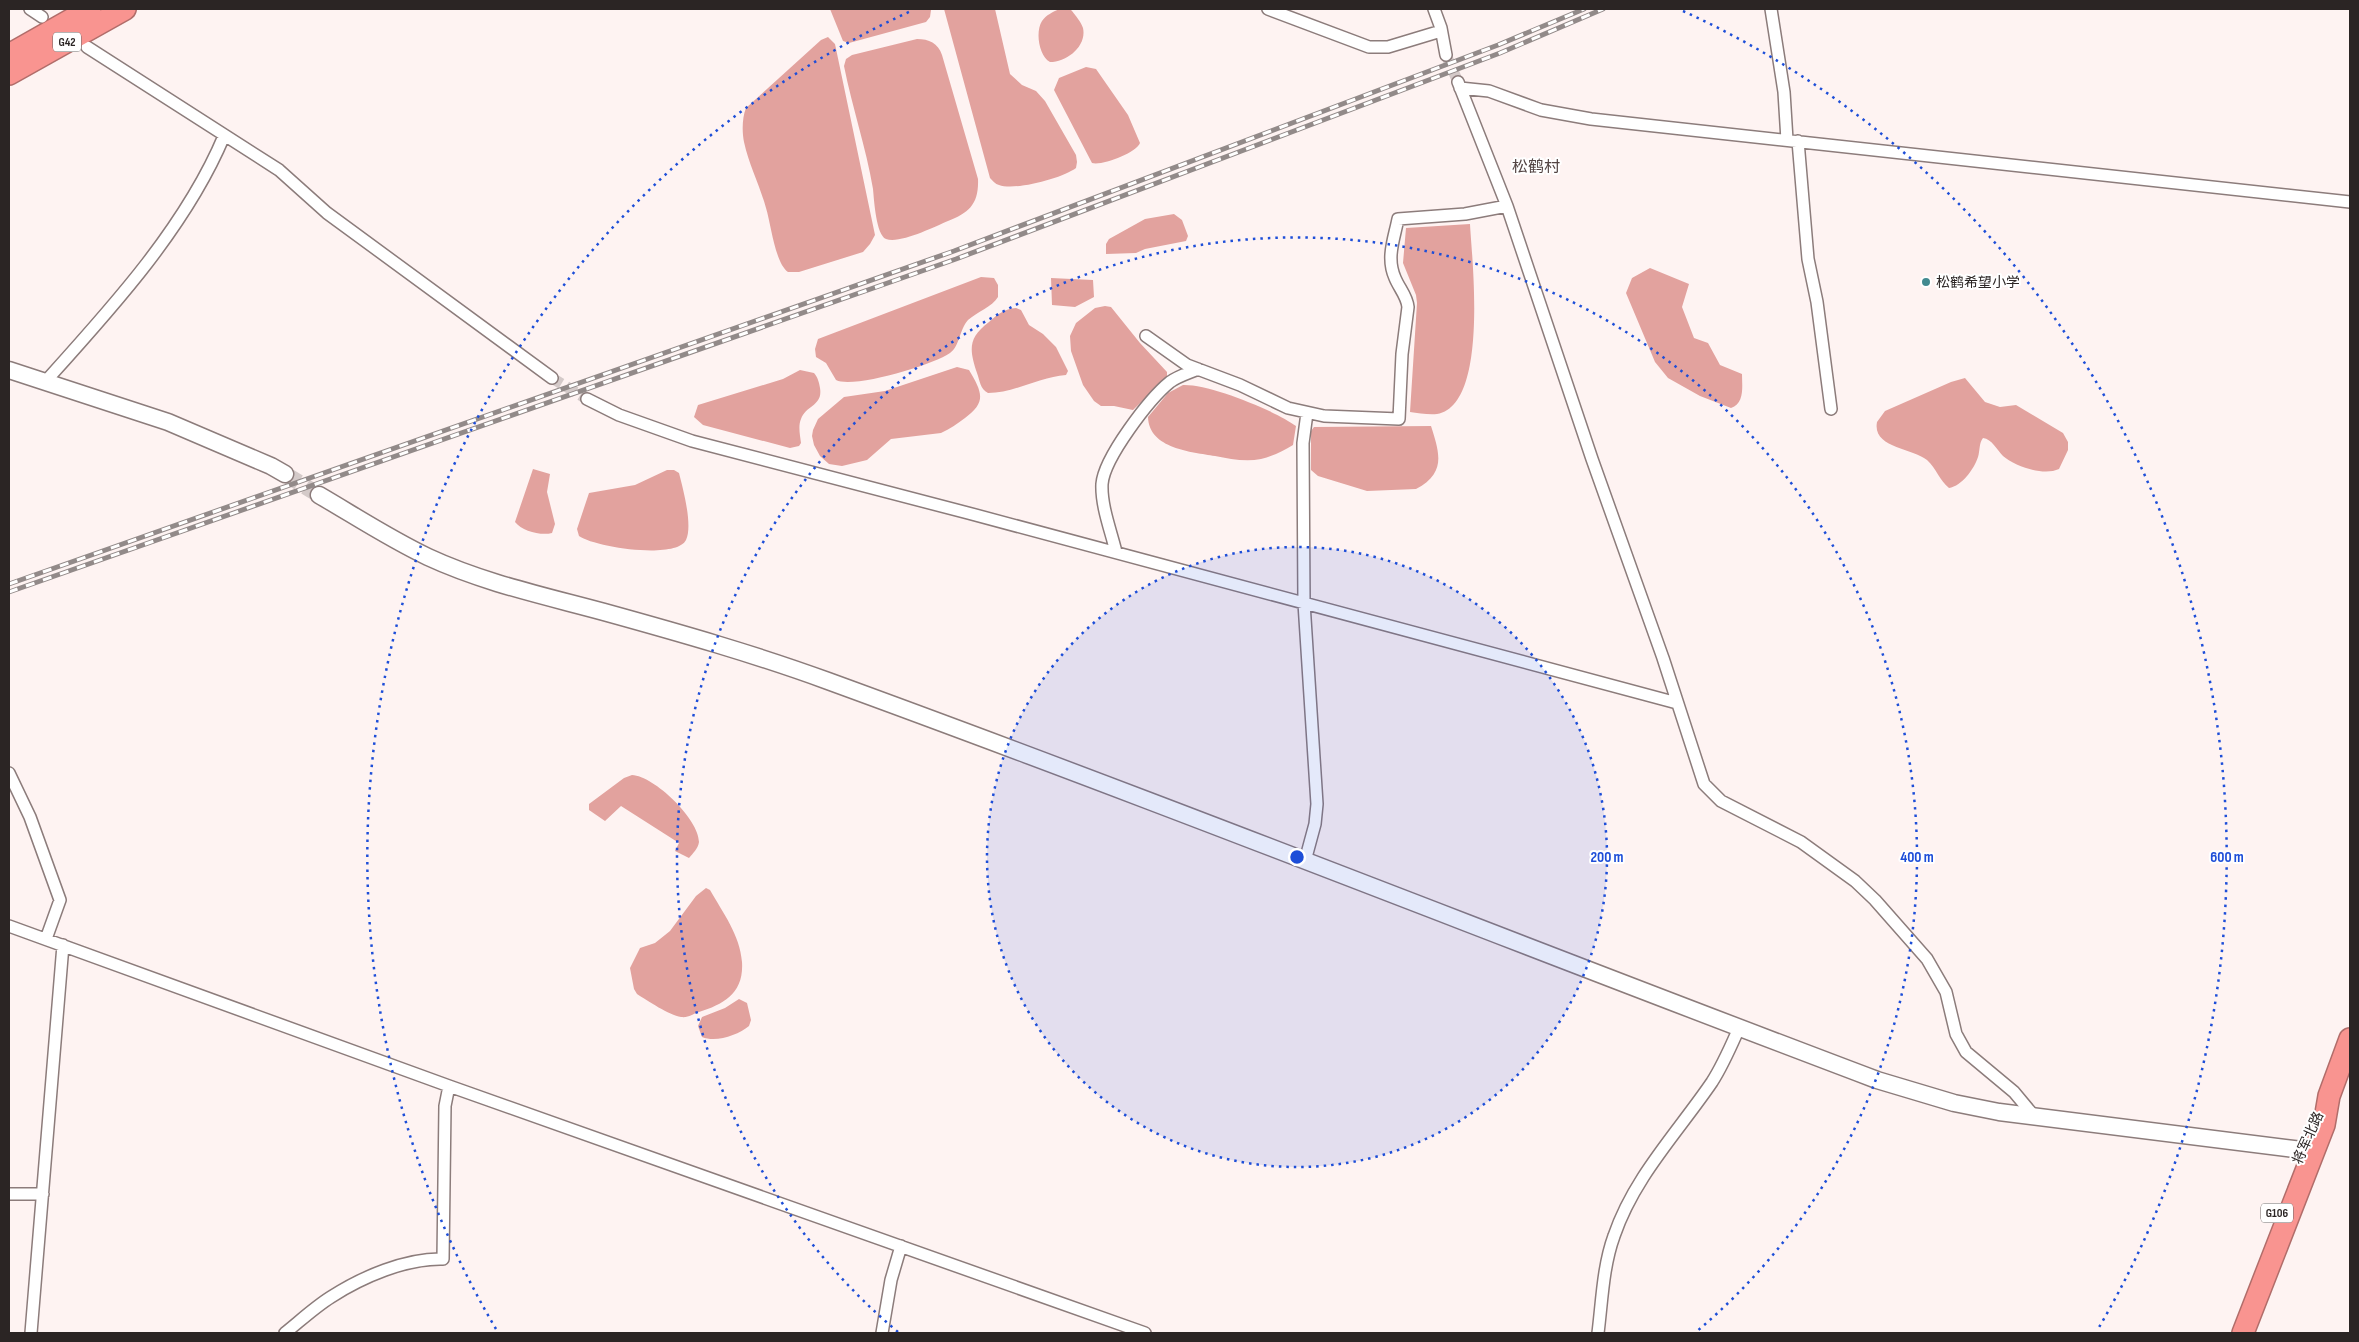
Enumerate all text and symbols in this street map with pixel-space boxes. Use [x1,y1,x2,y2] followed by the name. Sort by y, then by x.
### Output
[53,32,81,52] road number: G42
[1512,158,1560,177] district label: 松鹤村
[1936,274,2020,291] place label: 松鹤希望小学
[1920,276,1932,288] marker: 松鹤希望小学
[1288,848,1306,866] centre of rings
[1590,848,1624,867] text: 200 m
[1900,848,1934,867] text: 400 m
[2210,848,2244,867] text: 600 m
[2289,1109,2327,1167] street label: 将军北路
[2261,1204,2293,1222] road number: G106

